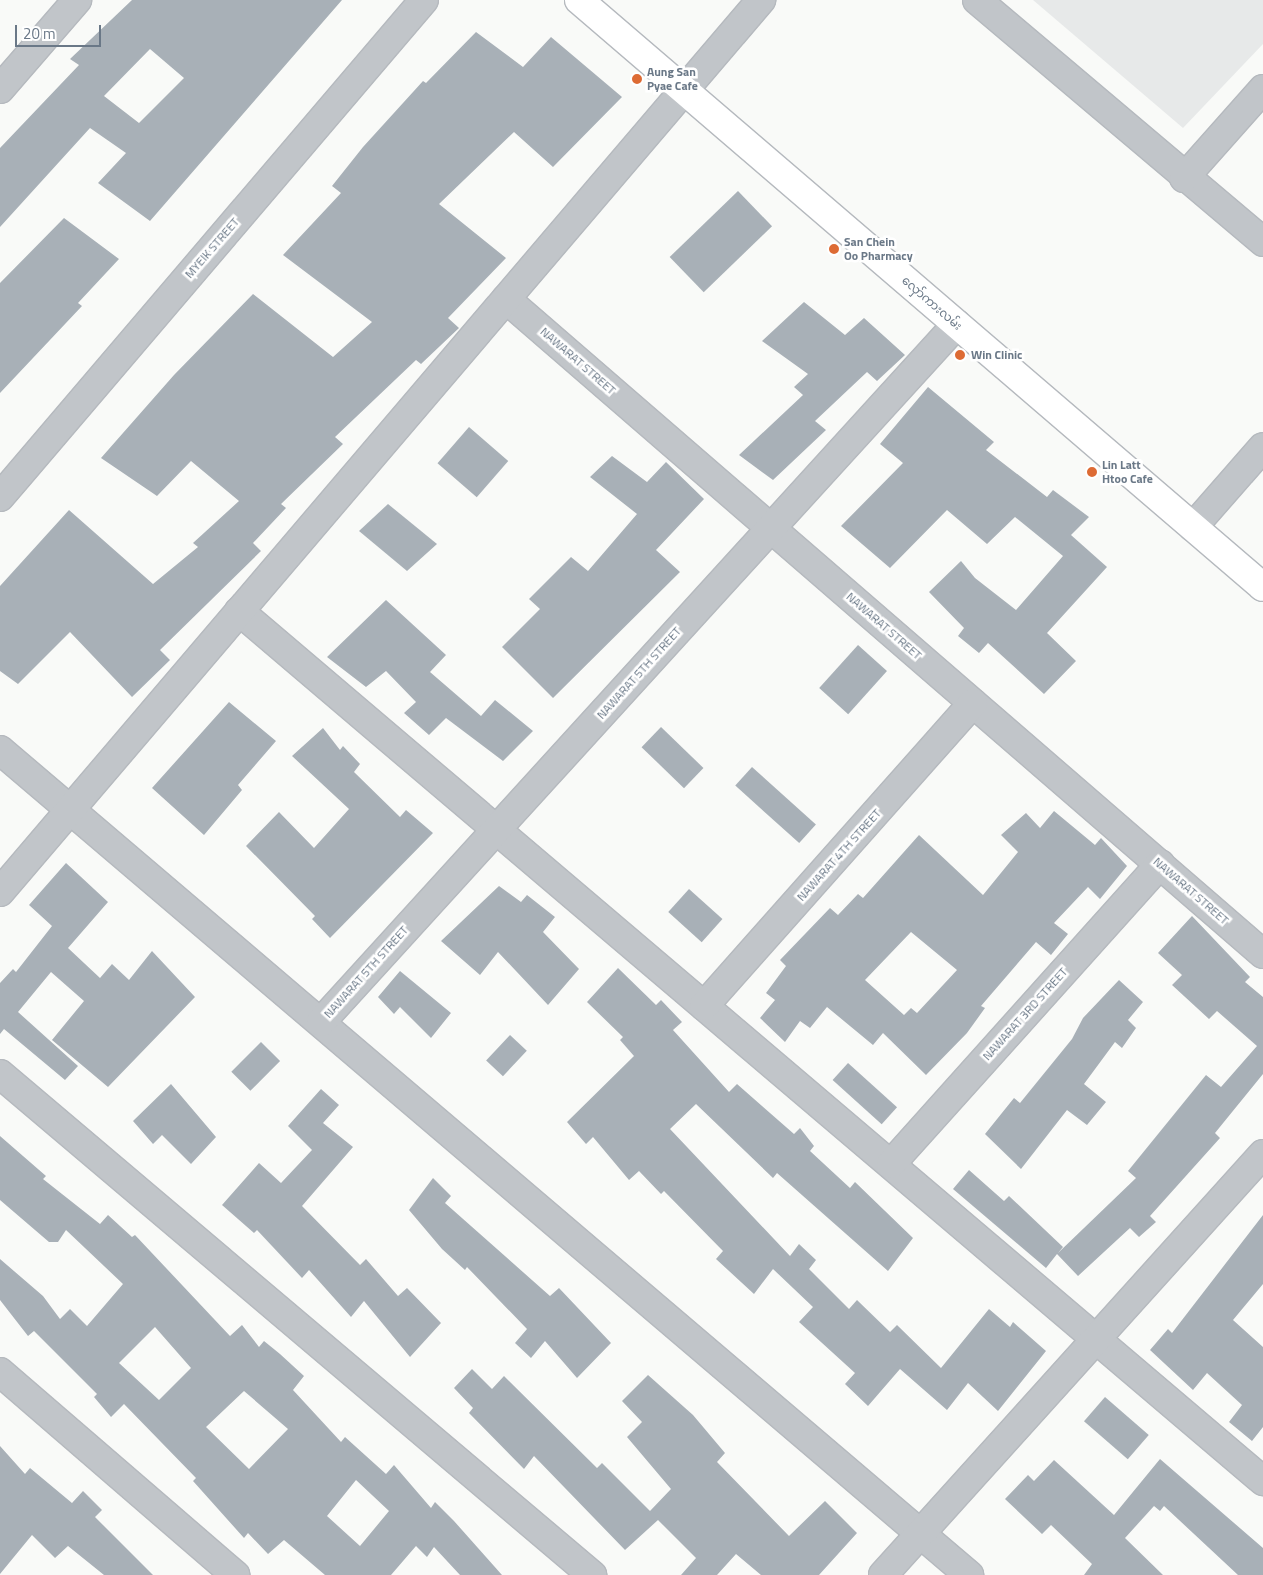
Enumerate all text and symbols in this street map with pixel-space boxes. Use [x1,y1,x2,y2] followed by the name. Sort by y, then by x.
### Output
[18,15,104,47] scale bar
[23,22,56,45] text: 20 m
[647,65,698,93] place label: Aung San Pyae Cafe
[631,73,643,85] marker: Aung San Pyae Cafe
[182,215,242,281] street label: MYEIK STREET
[844,235,913,263] place label: San Chein Oo Pharmacy
[828,243,840,255] marker: San Chein Oo Pharmacy
[899,273,965,333] street label: လှော်ကားလမ်း
[537,324,619,398] street label: NAWARAT STREET
[953,348,967,362] marker: Win Clinic
[971,348,1022,362] place label: Win Clinic
[1102,458,1153,486] place label: Lin Latt Htoo Cafe
[1086,466,1098,478] marker: Lin Latt Htoo Cafe
[843,589,925,663] street label: NAWARAT STREET
[594,624,684,722] street label: NAWARAT 5TH STREET
[794,806,884,904] street label: NAWARAT 4TH STREET
[1150,854,1232,928] street label: NAWARAT STREET
[321,923,411,1021] street label: NAWARAT 5TH STREET
[980,965,1070,1063] street label: NAWARAT 3RD STREET

